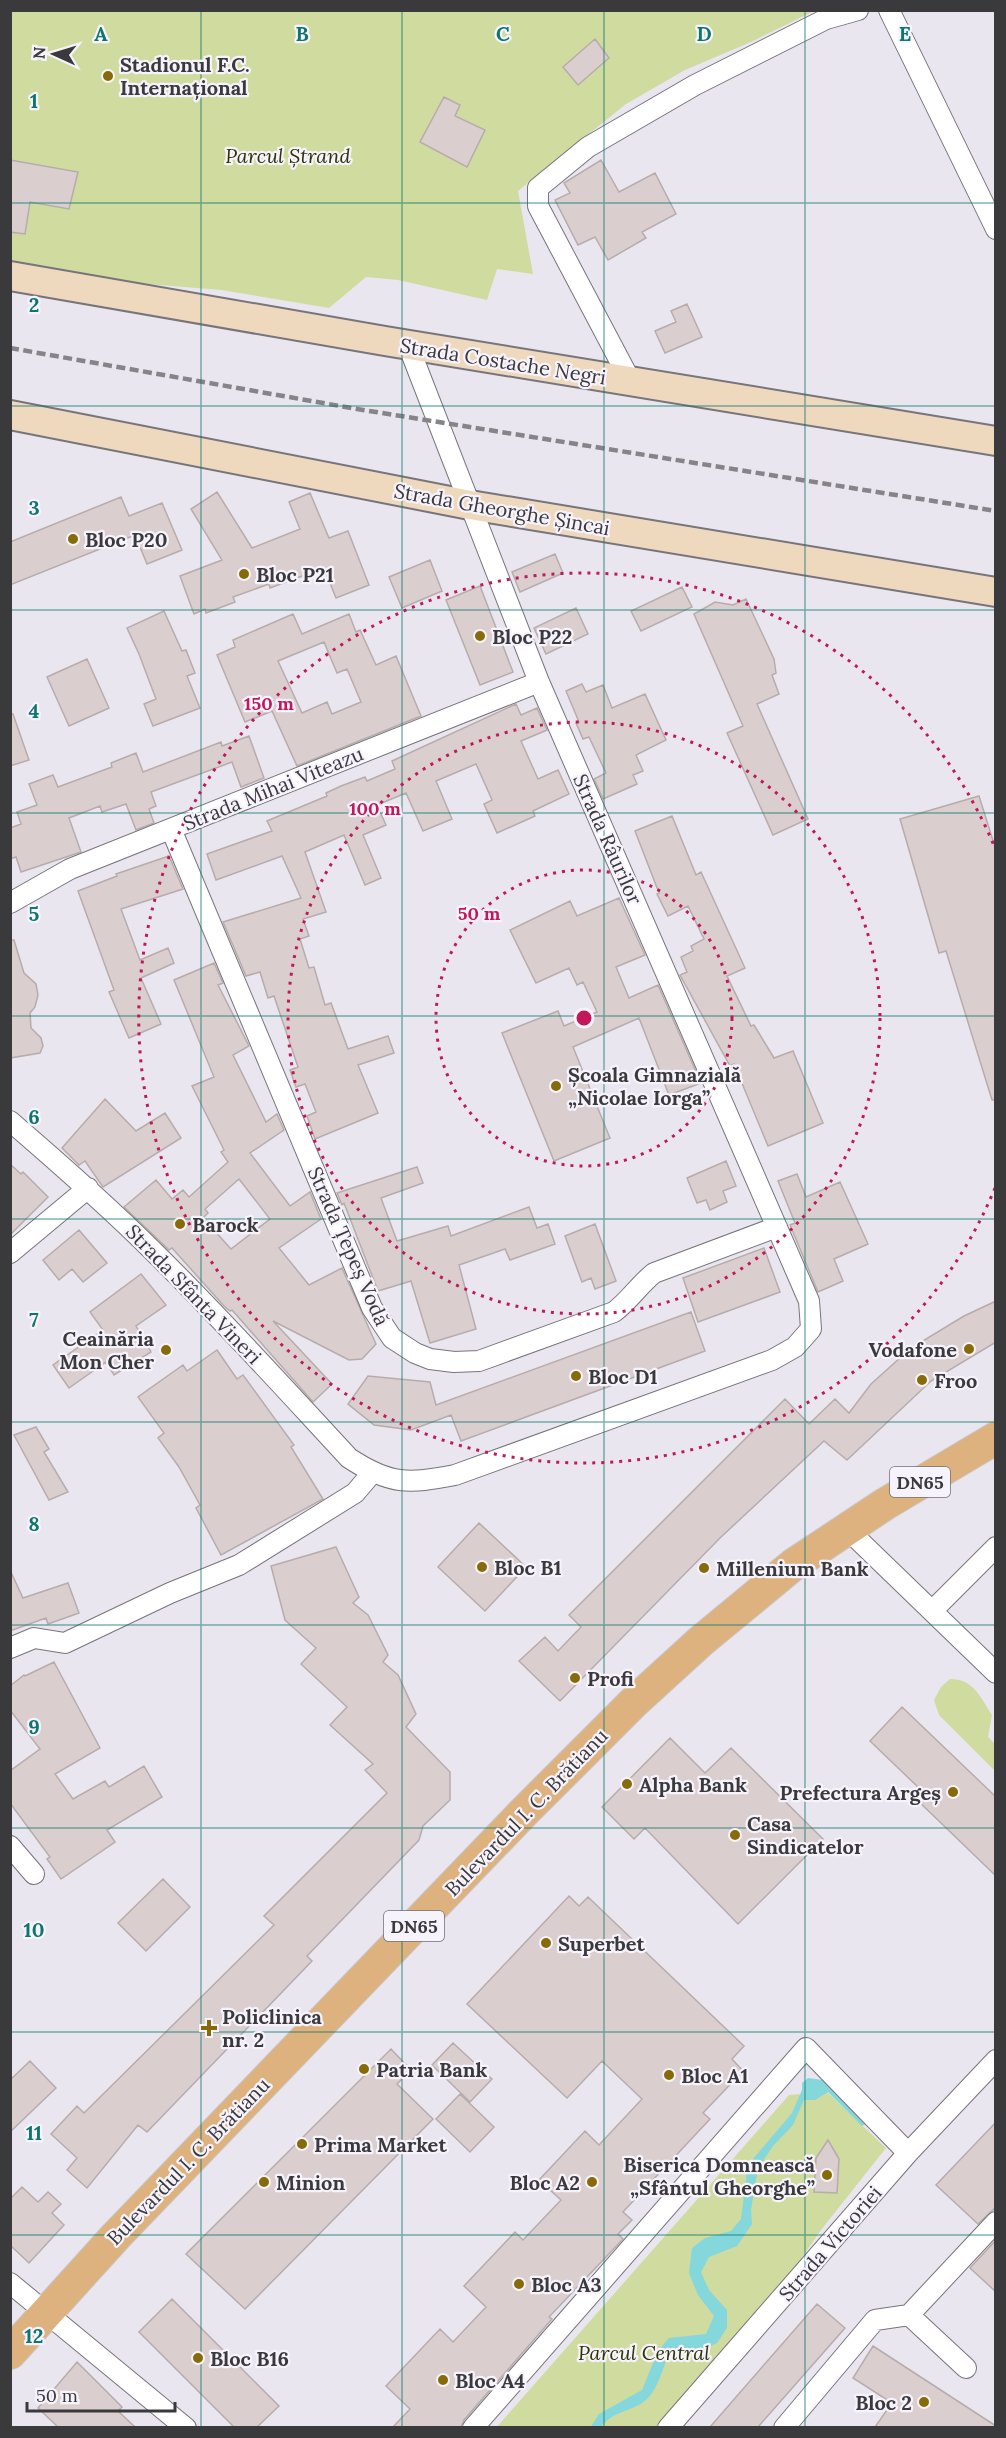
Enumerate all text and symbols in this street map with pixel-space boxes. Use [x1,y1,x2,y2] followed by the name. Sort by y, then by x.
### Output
[94,21,108,46] text: A
[295,21,309,46] text: B
[496,21,510,46] text: C
[696,21,712,46] text: D
[899,21,911,46] text: E
[24,24,84,84] north arrow
[29,46,49,60] text: N
[120,52,250,101] place label: Stadionul F.C. Internațional
[101,69,115,83] marker: Stadionul F.C. Internațional
[30,88,38,113] text: 1
[225,143,352,168] park label: Parcul Ștrand
[29,292,39,317] text: 2
[398,332,608,390] street label: Strada Costache Negri
[392,478,612,540] street label: Strada Gheorghe Șincai
[28,495,40,520] text: 3
[85,527,167,552] place label: Bloc P20
[66,532,80,546] marker: Bloc P20
[256,562,334,587] place label: Bloc P21
[237,567,251,581] marker: Bloc P21
[492,624,572,649] place label: Bloc P22
[473,629,487,643] marker: Bloc P22
[244,692,294,715] text: 150 m
[29,698,40,723] text: 4
[179,740,367,836] street label: Strada Mihai Viteazu
[568,770,648,908] street label: Strada Râurilor
[349,797,401,820] text: 100 m
[29,901,40,926] text: 5
[458,902,501,925] text: 50 m
[574,1008,594,1028] centre of rings
[568,1062,742,1110] place label: Școala Gimnazială „Nicolae Iorga”
[549,1079,563,1093] marker: Școala Gimnazială „Nicolae Iorga”
[28,1104,40,1129] text: 6
[302,1163,395,1330] street label: Strada Țepeș Vodă
[192,1212,259,1237] place label: Barock
[173,1217,187,1231] marker: Barock
[121,1219,267,1369] street label: Strada Sfânta Vineri
[29,1307,39,1332] text: 7
[59,1326,155,1374] place label: Ceainăria Mon Cher
[869,1337,957,1362] place label: Vodafone
[962,1342,976,1356] marker: Vodafone
[159,1343,173,1357] marker: Ceainăria Mon Cher
[588,1364,658,1389] place label: Bloc D1
[934,1368,977,1393] place label: Froo
[569,1369,583,1383] marker: Bloc D1
[915,1373,929,1387] marker: Froo
[890,1467,950,1497] road number: DN65
[28,1511,40,1536] text: 8
[494,1555,562,1580] place label: Bloc B1
[716,1556,869,1581] place label: Millenium Bank
[475,1560,489,1574] marker: Bloc B1
[697,1561,711,1575] marker: Millenium Bank
[587,1666,634,1691] place label: Profi
[568,1671,582,1685] marker: Profi
[28,1714,40,1739] text: 9
[439,1723,613,1901] street label: Bulevardul I. C. Brătianu
[639,1772,747,1797] place label: Alpha Bank
[620,1777,634,1791] marker: Alpha Bank
[780,1780,941,1806] place label: Prefectura Argeș
[946,1785,960,1799] marker: Prefectura Argeș
[747,1811,864,1859] place label: Casa Sindicatelor
[728,1828,742,1842] marker: Casa Sindicatelor
[384,1911,444,1941] road number: DN65
[24,1917,44,1942] text: 10
[558,1931,646,1956] place label: Superbet
[539,1936,553,1950] marker: Superbet
[222,2004,322,2052] place label: Policlinica nr. 2
[200,2019,218,2037] marker: Policlinica nr. 2
[376,2057,488,2082] place label: Patria Bank
[357,2062,371,2076] marker: Patria Bank
[681,2063,749,2088] place label: Bloc A1
[662,2068,676,2082] marker: Bloc A1
[101,2072,275,2250] street label: Bulevardul I. C. Brătianu
[26,2120,42,2145] text: 11
[314,2132,447,2157] place label: Prima Market
[295,2137,309,2151] marker: Prima Market
[623,2152,816,2200] place label: Biserica Domnească „Sfântul Gheorghe”
[820,2168,834,2182] marker: Biserica Domnească „Sfântul Gheorghe”
[276,2170,345,2195] place label: Minion
[510,2170,580,2195] place label: Bloc A2
[257,2175,271,2189] marker: Minion
[585,2175,599,2189] marker: Bloc A2
[773,2180,887,2306] street label: Strada Victoriei
[531,2272,602,2297] place label: Bloc A3
[512,2277,526,2291] marker: Bloc A3
[25,2323,43,2348] text: 12
[578,2340,710,2365] park label: Parcul Central
[210,2346,289,2371] place label: Bloc B16
[191,2351,205,2365] marker: Bloc B16
[455,2368,525,2393] place label: Bloc A4
[436,2373,450,2387] marker: Bloc A4
[27,2375,176,2413] scale bar
[36,2384,78,2407] text: 50 m
[855,2390,912,2415] place label: Bloc 2
[917,2395,931,2409] marker: Bloc 2

